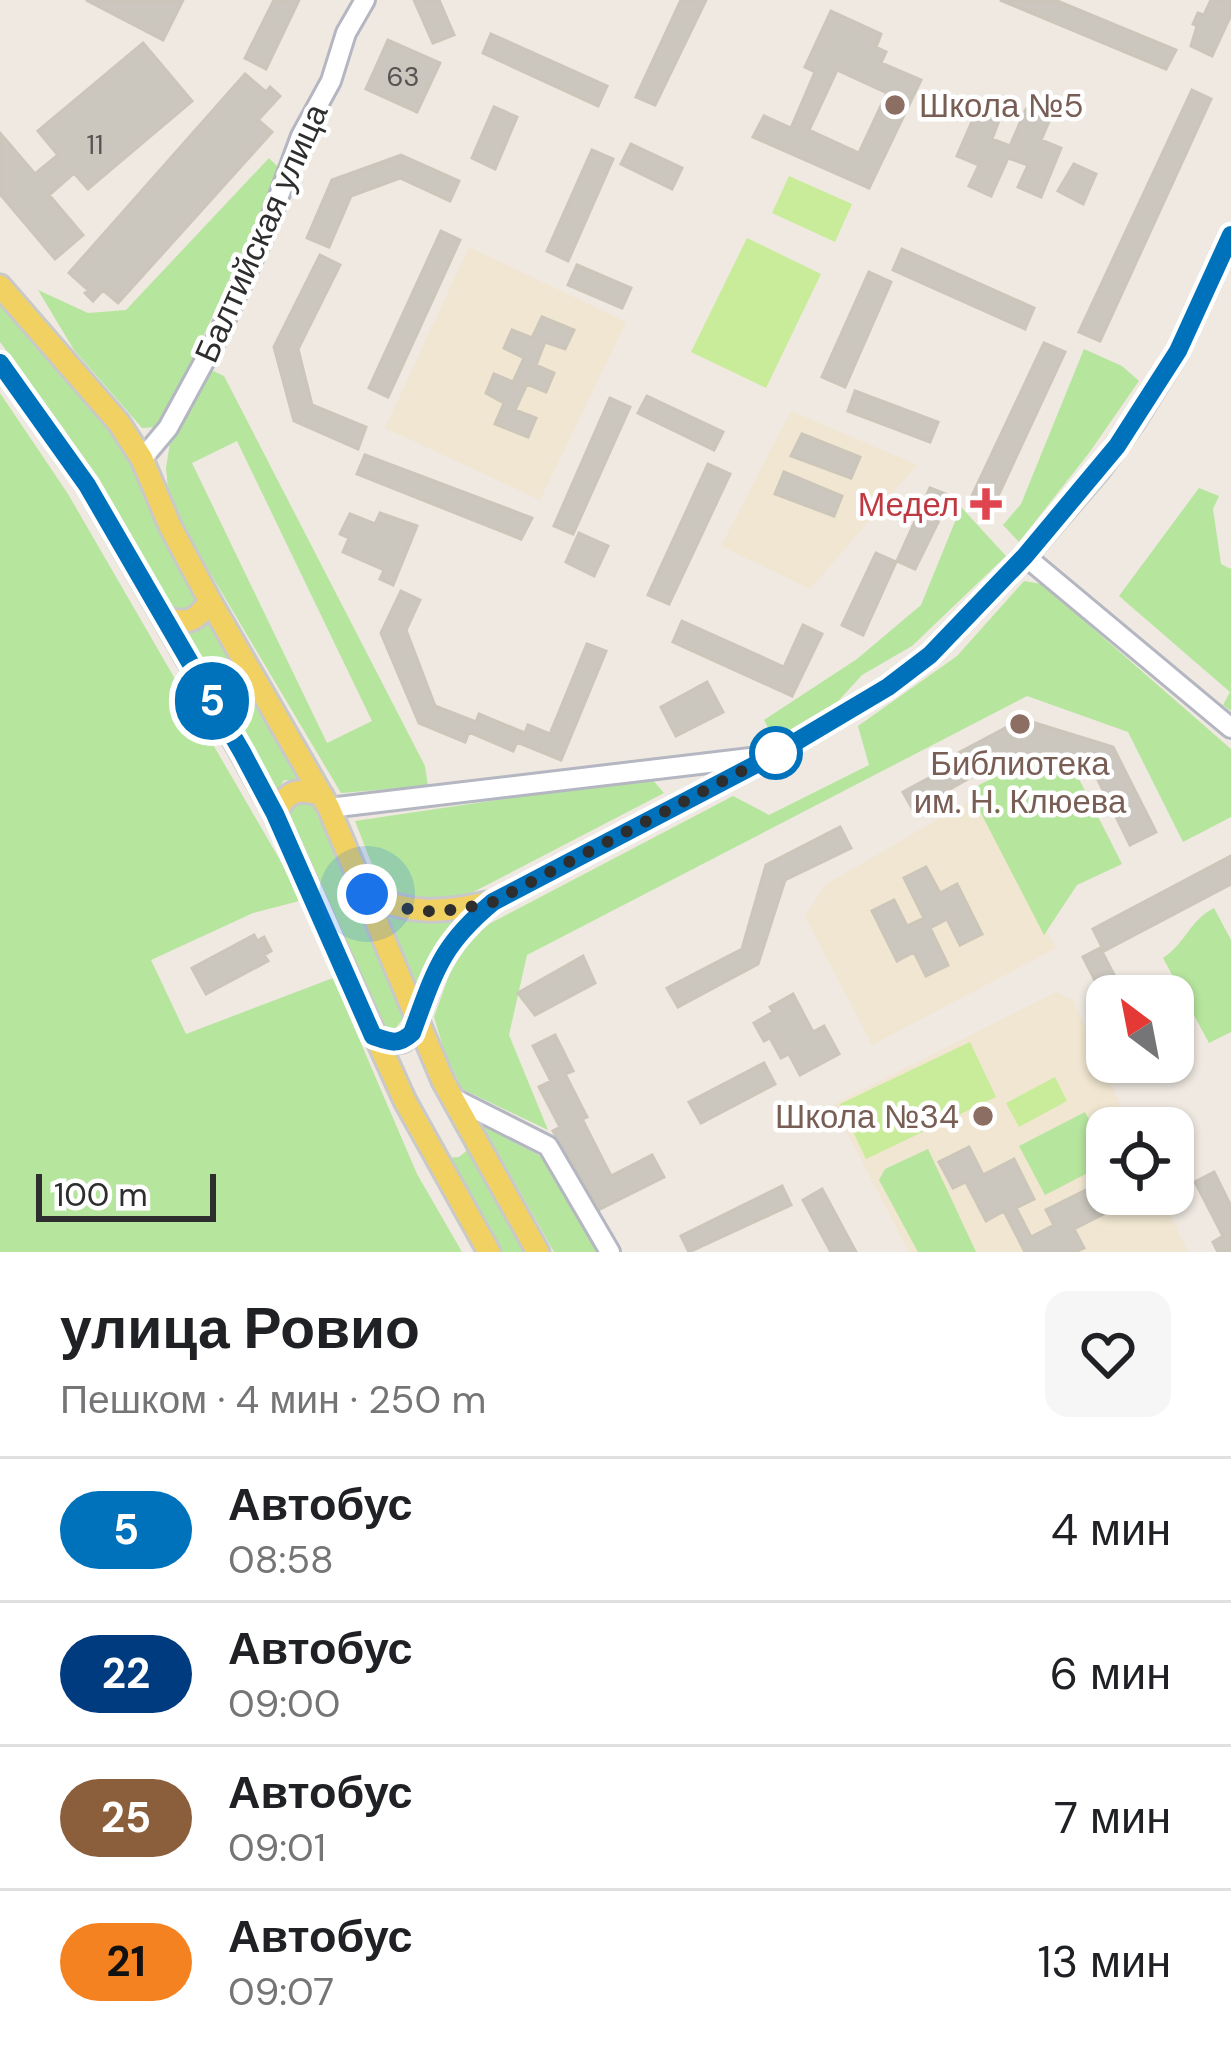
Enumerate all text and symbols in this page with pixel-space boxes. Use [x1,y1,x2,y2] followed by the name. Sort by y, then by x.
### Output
[387,59,419,94] house number: 63
[919,84,1084,127] place label: Школа №5
[882,92,908,118] marker: Школа №5
[185,96,338,369] street label: Балтийская улица
[87,127,103,162] house number: 11
[858,483,959,526] place label: Медел
[970,488,1002,520] marker: Медел
[173,662,251,740] line badge: 5
[199,673,225,728] text: 5
[1007,711,1033,737] marker: Библиотека им. Н. Клюева
[751,728,801,778] unlabelled marker
[914,742,1127,823] place label: Библиотека им. Н. Клюева
[337,864,397,924] your location
[1086,975,1194,1083] north arrow
[1086,975,1194,1215] map controls
[775,1095,959,1138] place label: Школа №34
[970,1103,996,1129] marker: Школа №34
[1086,1107,1194,1215] button: locate
[36,1168,216,1221] scale bar
[54,1173,148,1216] text: 100 m
[60,1291,420,1366] text: улица Ровио
[1045,1291,1171,1417] button: heart
[60,1374,486,1425] text: Пешком · 4 мин · 250 m
[228,1475,413,1534] text: Автобус
[1051,1500,1171,1559] text: 4 мин
[113,1502,139,1557] text: 5
[228,1534,334,1585] text: 08:58
[228,1619,413,1678] text: Автобус
[1050,1644,1171,1703] text: 6 мин
[102,1646,150,1701] text: 22
[228,1678,340,1729] text: 09:00
[228,1763,413,1822] text: Автобус
[1054,1788,1171,1847] text: 7 мин
[101,1790,151,1845] text: 25
[228,1822,326,1873] text: 09:01
[228,1907,413,1966] text: Автобус
[1037,1932,1171,1991] text: 13 мин
[106,1934,146,1989] text: 21
[228,1966,334,2017] text: 09:07

